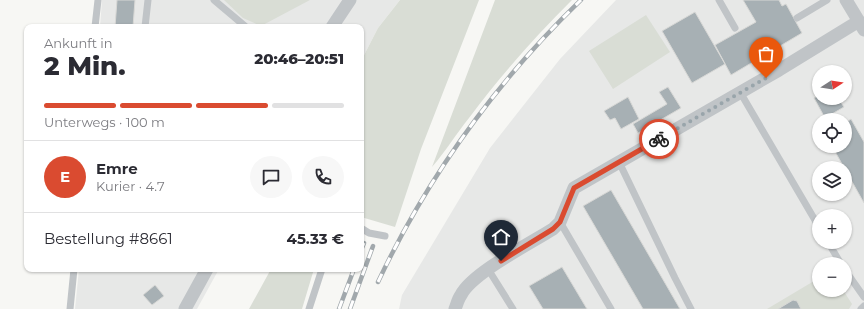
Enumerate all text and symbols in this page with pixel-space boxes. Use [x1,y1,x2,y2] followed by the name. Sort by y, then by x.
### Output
[44,35,113,51] text: Ankunft in
[749,37,783,78] pin
[755,43,777,65] icon: bag
[254,49,344,68] text: 20:46–20:51
[44,50,126,82] text: 2 Min.
[812,65,852,105] north arrow
[812,65,852,297] map controls
[812,113,852,153] button: locate
[44,114,165,130] text: Unterwegs · 100 m
[639,119,679,159] courier
[648,128,670,150] icon: bike
[250,156,292,198] button: chat
[302,156,344,198] button: phone
[96,159,138,178] text: Emre
[812,161,852,201] button: layers
[60,167,70,186] text: E
[96,178,165,194] text: Kurier · 4.7
[812,209,852,249] button: +
[484,220,518,261] pin
[490,226,512,248] icon: home
[44,229,173,248] text: Bestellung #8661
[287,229,344,248] text: 45.33 €
[812,257,852,297] button: −

